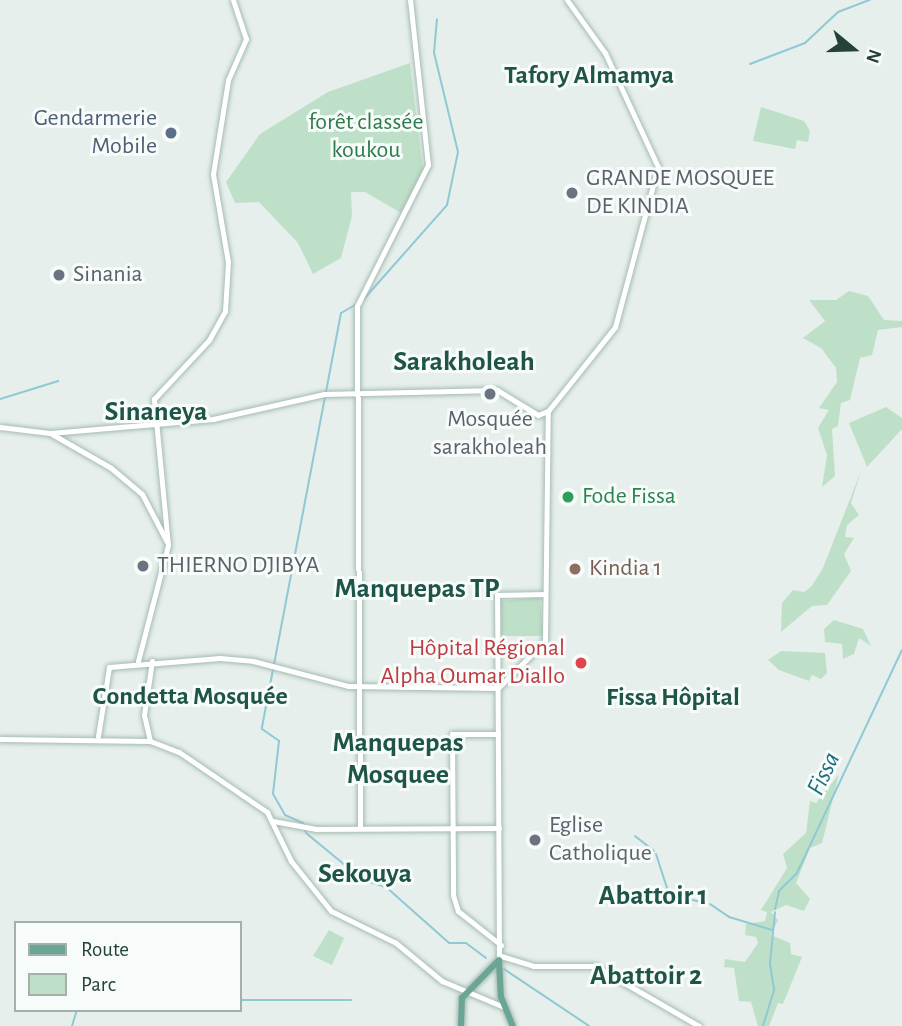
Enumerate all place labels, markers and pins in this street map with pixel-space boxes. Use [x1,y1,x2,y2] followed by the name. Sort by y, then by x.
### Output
[34,105,157,161] place label: Gendarmerie Mobile
[163,125,179,141] marker: Gendarmerie Mobile
[586,165,774,221] place label: GRANDE MOSQUEE DE KINDIA
[564,185,580,201] marker: GRANDE MOSQUEE DE KINDIA
[73,261,143,289] place label: Sinania
[51,267,67,283] marker: Sinania
[482,386,498,402] marker: Mosquée sarakholeah
[433,406,547,462] place label: Mosquée sarakholeah
[582,483,676,511] place label: Fode Fissa
[560,489,576,505] marker: Fode Fissa
[157,552,319,580] place label: THIERNO DJIBYA
[589,555,662,583] place label: Kindia 1
[135,558,151,574] marker: THIERNO DJIBYA
[567,561,583,577] marker: Kindia 1
[380,635,565,691] place label: Hôpital Régional Alpha Oumar Diallo
[571,653,591,673] marker: Hôpital Régional Alpha Oumar Diallo
[549,812,652,868] place label: Eglise Catholique
[527,832,543,848] marker: Eglise Catholique

